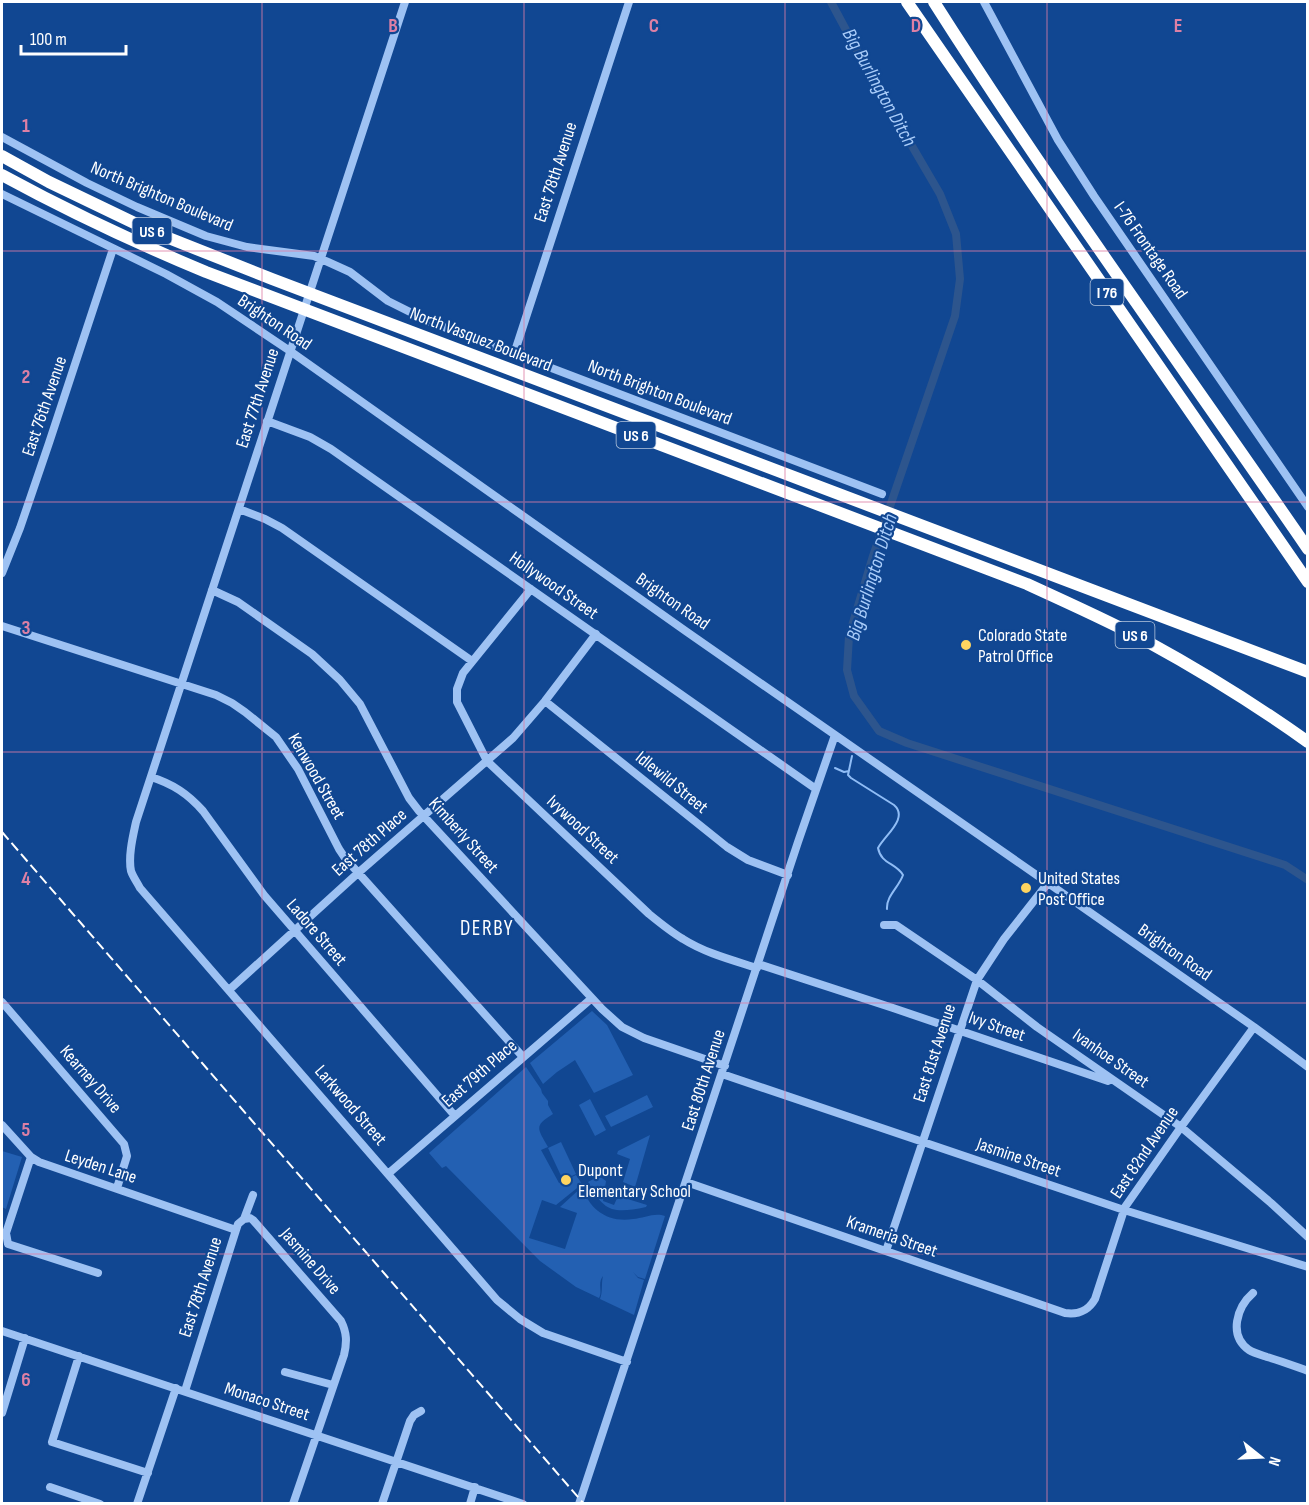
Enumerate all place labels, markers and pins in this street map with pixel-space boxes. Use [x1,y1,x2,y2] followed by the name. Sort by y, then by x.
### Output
[978,625,1067,667] place label: Colorado State Patrol Office
[959,638,973,652] marker: Colorado State Patrol Office
[1038,868,1120,910] place label: United States Post Office
[1019,881,1033,895] marker: United States Post Office
[578,1160,691,1202] place label: Dupont Elementary School
[559,1173,573,1187] marker: Dupont Elementary School

